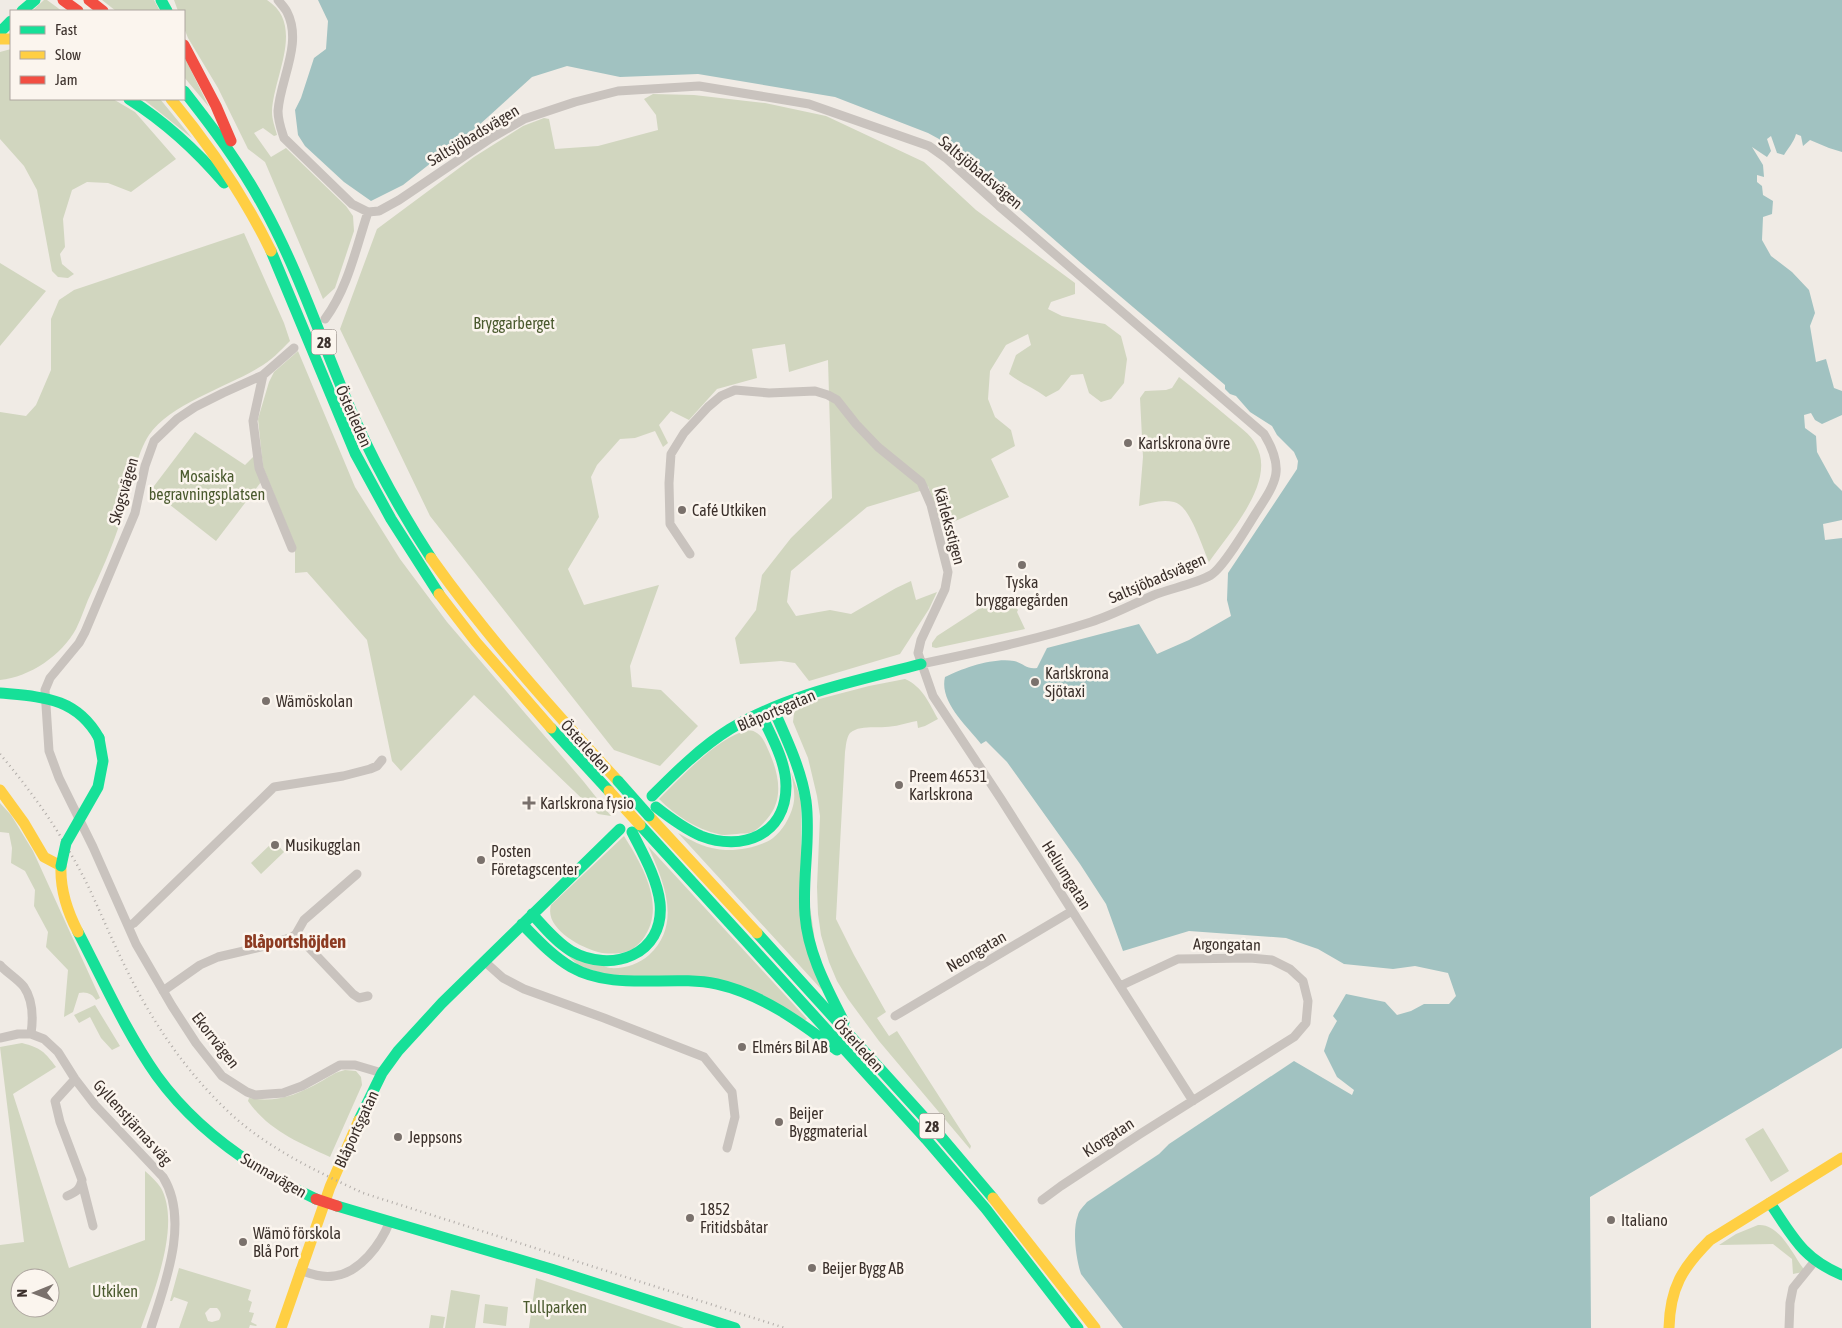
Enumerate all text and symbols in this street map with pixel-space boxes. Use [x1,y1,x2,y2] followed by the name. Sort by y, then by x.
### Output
[10,10,185,100] legend
[55,21,77,38] text: Fast
[55,46,81,63] text: Slow
[55,71,78,88] text: Jam
[424,101,523,170] street label: Saltsjöbadsvägen
[935,132,1026,213] street label: Saltsjöbadsvägen
[473,314,555,333] park label: Bryggarberget
[312,330,336,354] road number: 28
[332,383,376,449] street label: Österleden
[1138,434,1230,452] place label: Karlskrona övre
[1122,437,1134,449] marker: Karlskrona övre
[105,455,142,527] street label: Skogsvägen
[149,467,265,504] park label: Mosaiska begravningsplatsen
[930,485,969,567] street label: Kärleksstigen
[692,501,767,519] place label: Café Utkiken
[676,504,688,516] marker: Café Utkiken
[1106,549,1209,607] street label: Saltsjöbadsvägen
[1016,559,1028,571] marker: Tyska bryggaregården
[976,573,1068,610] place label: Tyska bryggaregården
[1045,664,1109,701] place label: Karlskrona Sjötaxi
[1029,676,1041,688] marker: Karlskrona Sjötaxi
[734,686,818,735] street label: Blåportsgatan
[276,692,353,710] place label: Wämöskolan
[260,695,272,707] marker: Wämöskolan
[557,716,615,776] street label: Österleden
[909,767,987,803] place label: Preem 46531 Karlskrona
[893,779,905,791] marker: Preem 46531 Karlskrona
[540,794,634,813] place label: Karlskrona fysio
[522,796,536,810] marker: Karlskrona fysio
[285,836,360,855] place label: Musikugglan
[1038,837,1095,913] street label: Heliumgatan
[269,839,281,851] marker: Musikugglan
[491,842,579,879] place label: Posten Företagscenter
[475,854,487,866] marker: Posten Företagscenter
[943,927,1009,976] street label: Neongatan
[244,931,346,952] district label: Blåportshöjden
[1193,934,1261,955] street label: Argongatan
[188,1008,243,1072] street label: Ekorrvägen
[830,1015,888,1075] street label: Österleden
[752,1038,828,1056] place label: Elmérs Bil AB
[736,1041,748,1053] marker: Elmérs Bil AB
[89,1076,176,1169] street label: Gyllenstjärnas väg
[330,1088,383,1171] street label: Blåportsgatan
[789,1104,868,1141] place label: Beijer Byggmaterial
[920,1114,944,1138] road number: 28
[1079,1114,1138,1161] street label: Klorgatan
[773,1116,785,1128] marker: Beijer Byggmaterial
[408,1128,462,1147] place label: Jeppsons
[392,1131,404,1143] marker: Jeppsons
[237,1149,310,1202] street label: Sunnavägen
[700,1200,768,1236] place label: 1852 Fritidsbåtar
[1621,1211,1668,1229] place label: Italiano
[684,1212,696,1224] marker: 1852 Fritidsbåtar
[1605,1214,1617,1226] marker: Italiano
[253,1224,341,1260] place label: Wämö förskola Blå Port
[237,1236,249,1248] marker: Wämö förskola Blå Port
[822,1259,904,1278] place label: Beijer Bygg AB
[806,1262,818,1274] marker: Beijer Bygg AB
[10,1268,60,1318] north arrow
[92,1282,138,1300] park label: Utkiken
[14,1289,30,1297] text: N
[523,1298,587,1317] park label: Tullparken

